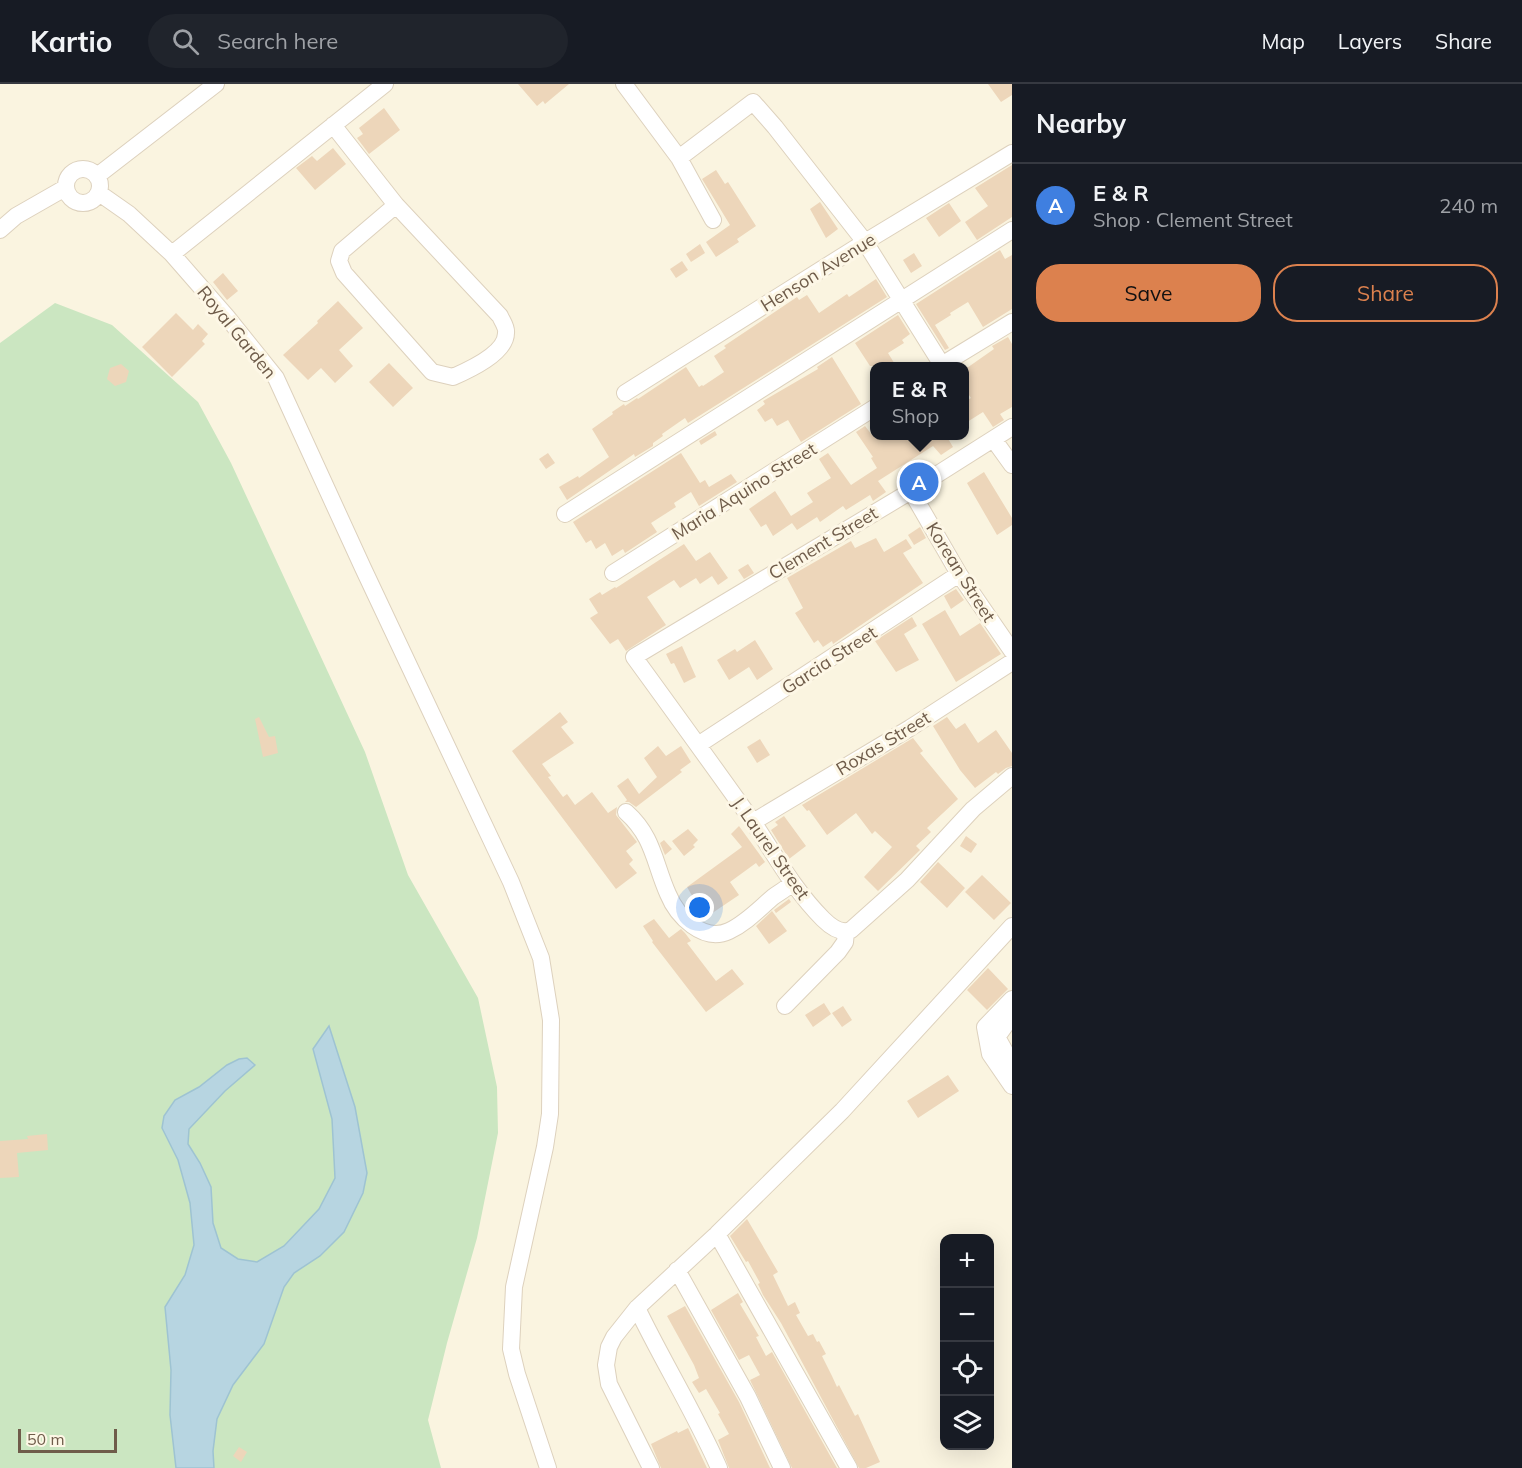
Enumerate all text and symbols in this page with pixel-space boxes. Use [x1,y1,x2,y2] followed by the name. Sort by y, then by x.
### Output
[148,14,568,68] search box
[30,24,112,59] text: Kartio
[169,25,202,58] icon: search
[217,27,338,55] text: Search here
[1262,28,1305,54] text: Map
[1338,28,1402,54] text: Layers
[1435,28,1492,54] text: Share
[1036,107,1126,140] text: Nearby
[1093,179,1149,207] text: E & R
[1048,193,1063,218] text: A
[1439,193,1498,218] text: 240 m
[1093,207,1293,232] text: Shop · Clement Street
[756,227,880,317] street label: Henson Avenue
[1036,264,1261,322] button: Save
[1273,264,1498,322] button: Share
[192,281,282,383] street label: Royal Garden
[870,362,969,440] popup
[892,375,947,403] text: E & R
[892,403,939,428] text: Shop
[667,437,821,545] street label: Maria Aquino Street
[900,460,938,504] pin: A
[764,501,882,585] street label: Clement Street
[921,518,1001,626] street label: Korean Street
[777,621,881,699] street label: Garcia Street
[832,706,934,780] street label: Roxas Street
[727,792,815,904] street label: J. Laurel Street
[685,893,714,922] your location
[940,1234,994,1450] map controls
[940,1234,994,1288] button: +
[940,1288,994,1342] button: −
[940,1342,994,1396] button: locate
[940,1396,994,1450] button: layers
[18,1426,117,1454] scale bar
[27,1429,64,1449] text: 50 m

